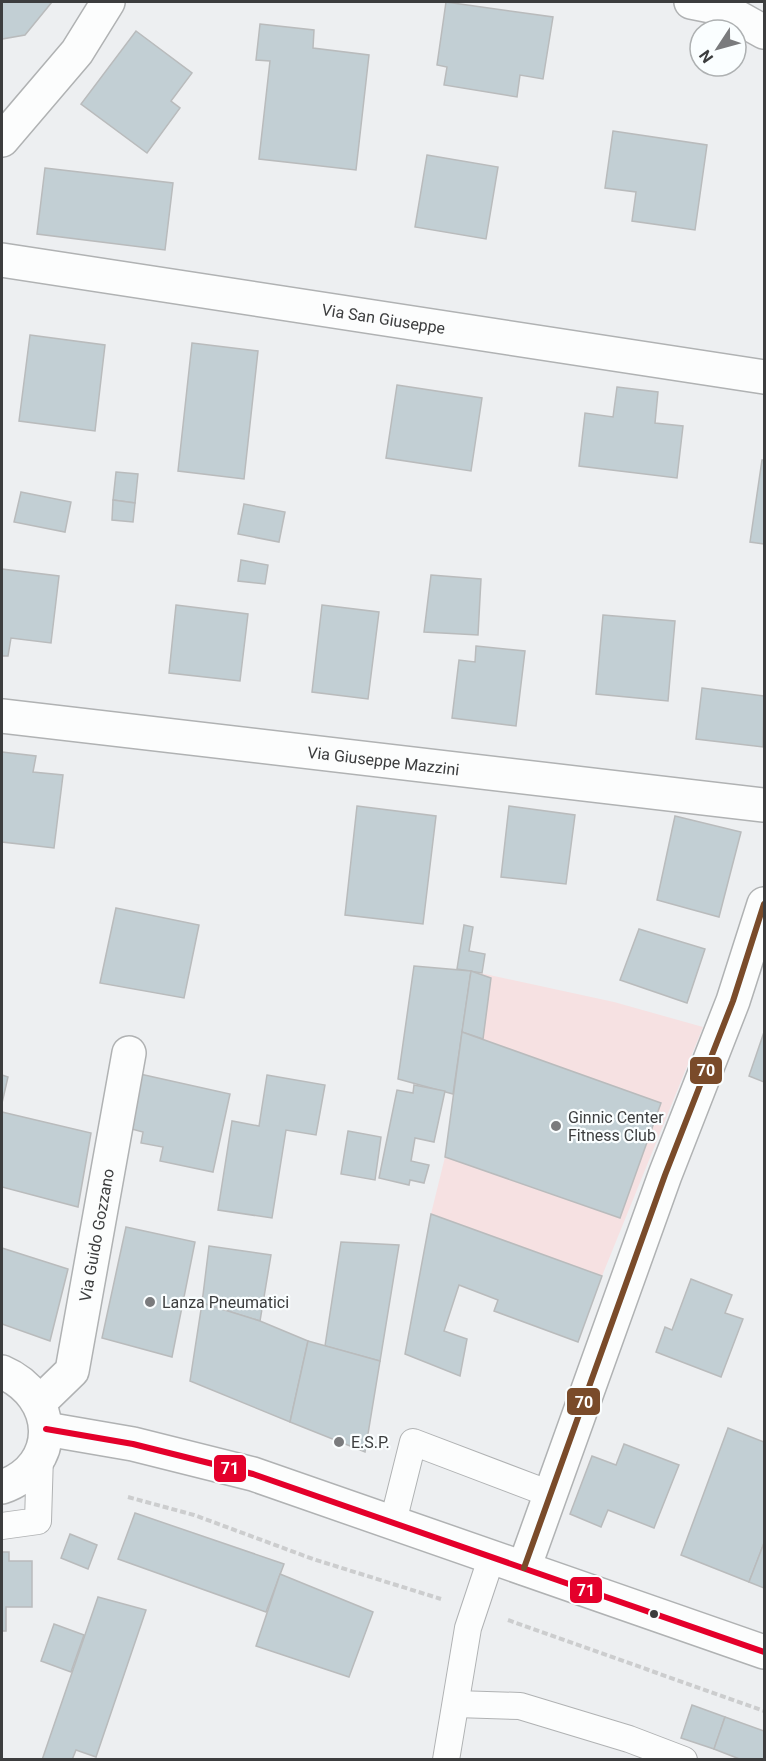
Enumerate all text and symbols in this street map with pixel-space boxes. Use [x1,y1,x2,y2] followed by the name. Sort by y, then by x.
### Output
[688,18,748,78] north arrow
[695,46,717,67] text: N
[320,300,446,338] street label: Via San Giuseppe
[306,743,460,779] street label: Via Giuseppe Mazzini
[689,1056,723,1085] line badge: 70
[697,1061,715,1080] text: 70
[568,1108,664,1145] place label: Ginnic Center Fitness Club
[549,1119,563,1133] marker: Ginnic Center Fitness Club
[76,1167,118,1303] street label: Via Guido Gozzano
[162,1293,289,1312] place label: Lanza Pneumatici
[143,1295,157,1309] marker: Lanza Pneumatici
[566,1387,601,1416] line badge: 70
[575,1393,593,1412] text: 70
[351,1433,390,1452] place label: E.S.P.
[332,1435,346,1449] marker: E.S.P.
[213,1454,247,1483] line badge: 71
[221,1459,239,1478] text: 71
[569,1576,603,1604] line badge: 71
[577,1581,595,1600] text: 71
[648,1608,660,1620] unlabelled marker

